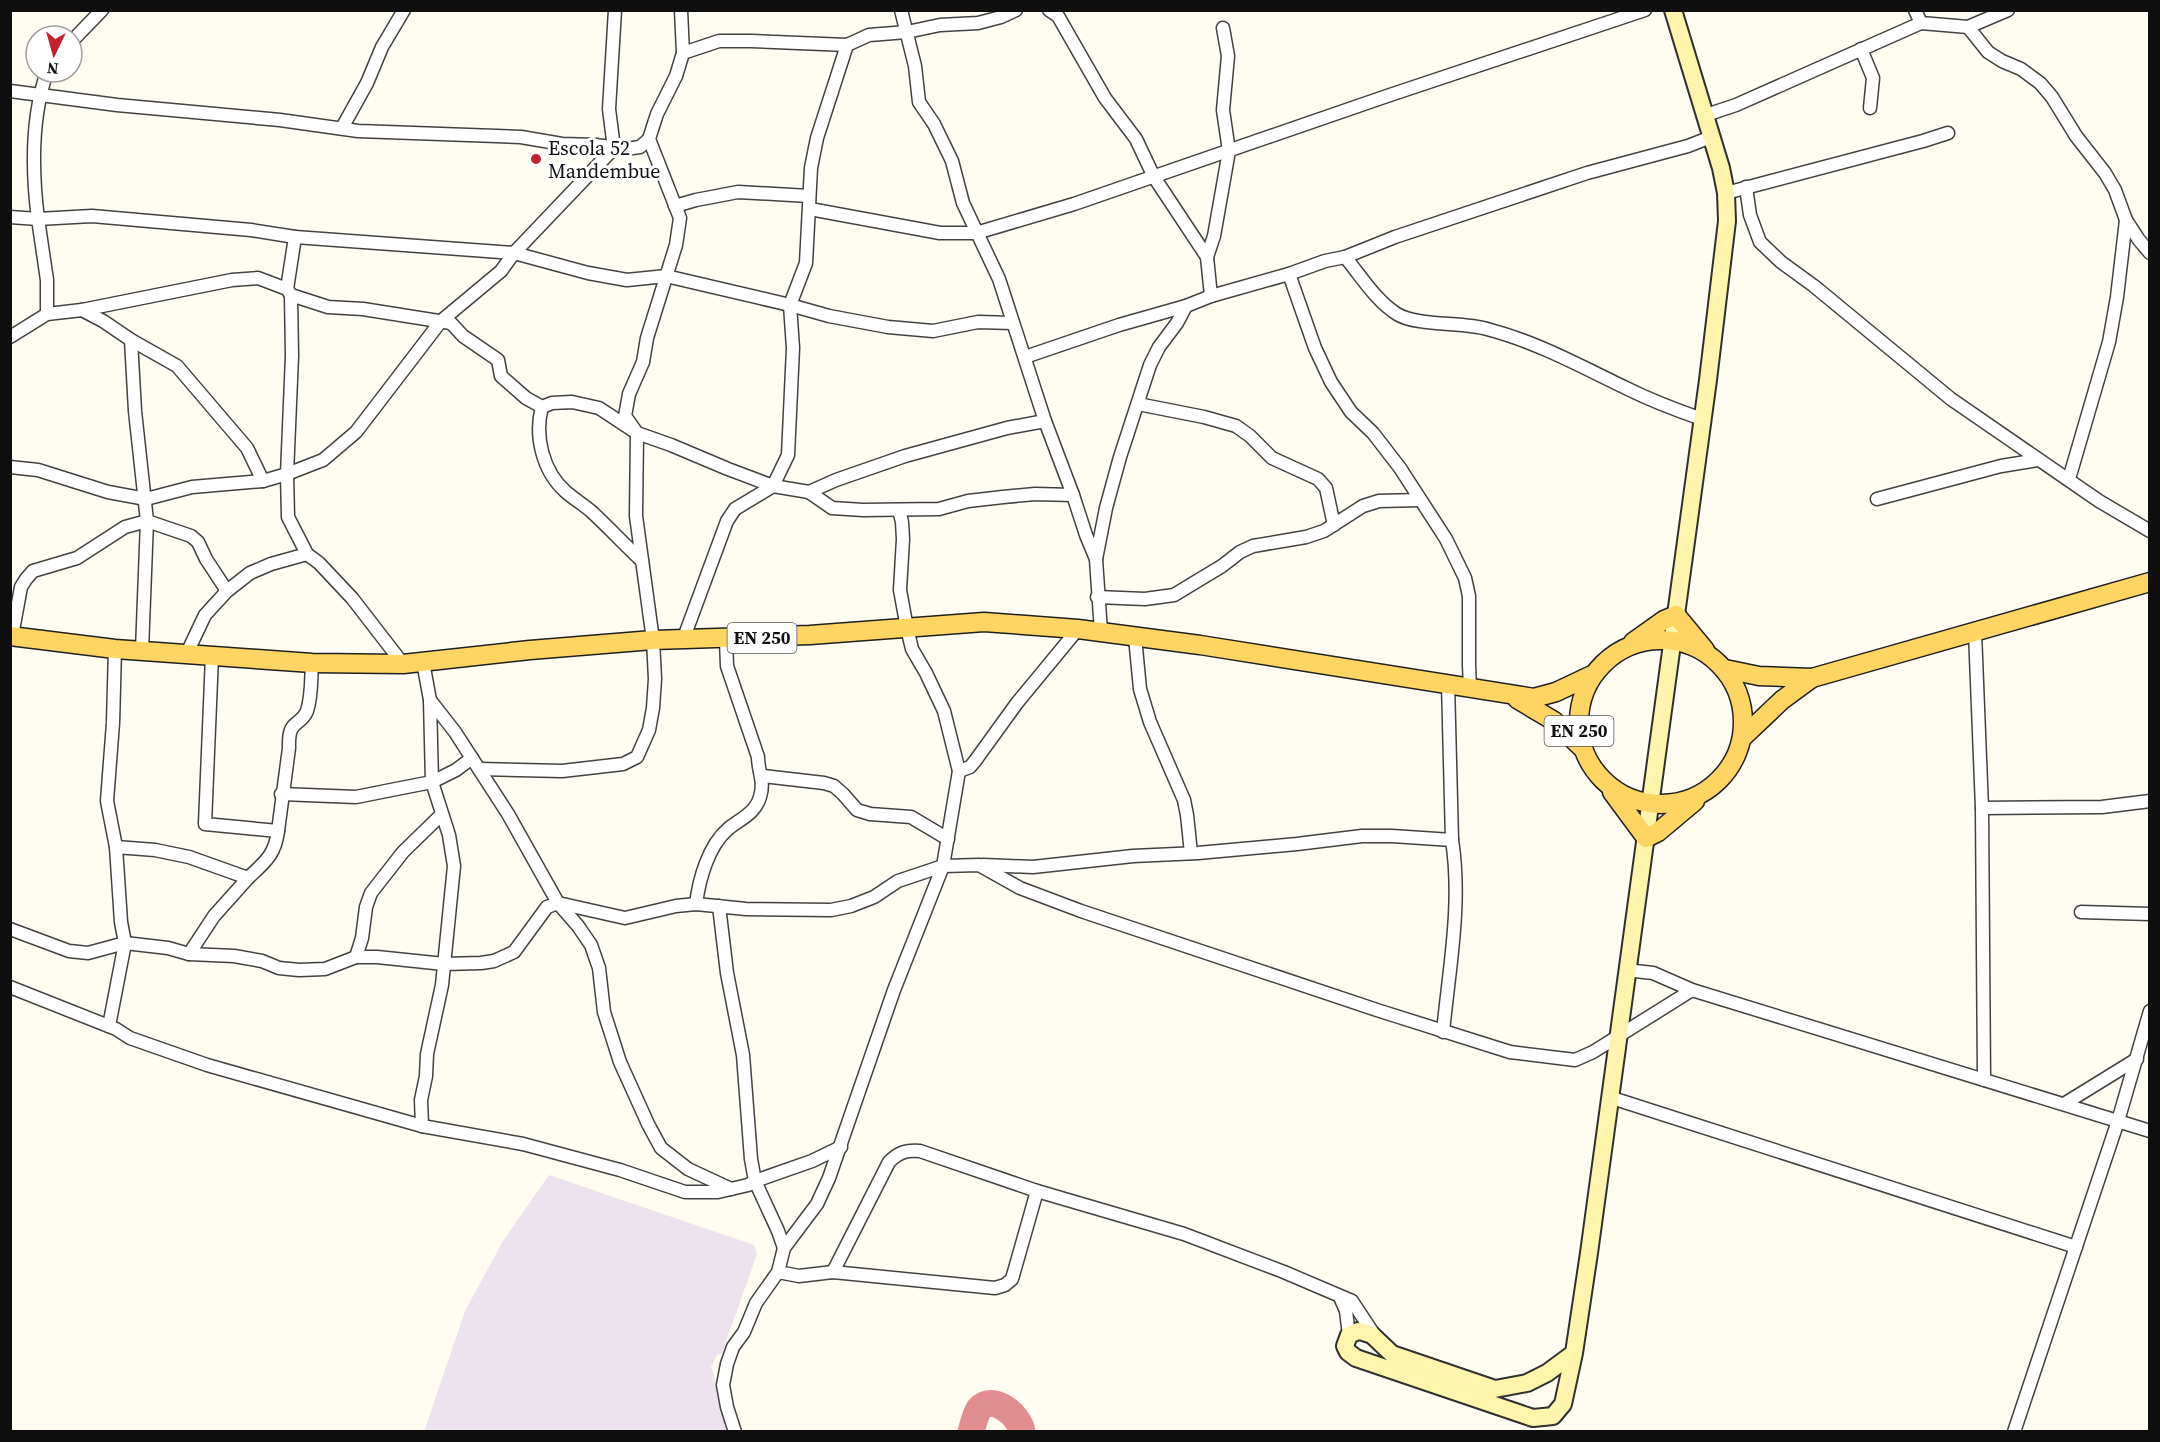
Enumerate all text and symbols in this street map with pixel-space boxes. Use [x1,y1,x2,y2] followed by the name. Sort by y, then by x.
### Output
[24,24,84,84] north arrow
[46,57,59,80] text: N
[548,134,660,185] place label: Escola 52 Mandembue
[529,152,543,166] marker: Escola 52 Mandembue
[728,623,796,653] road number: EN 250
[1544,716,1614,746] road number: EN 250

